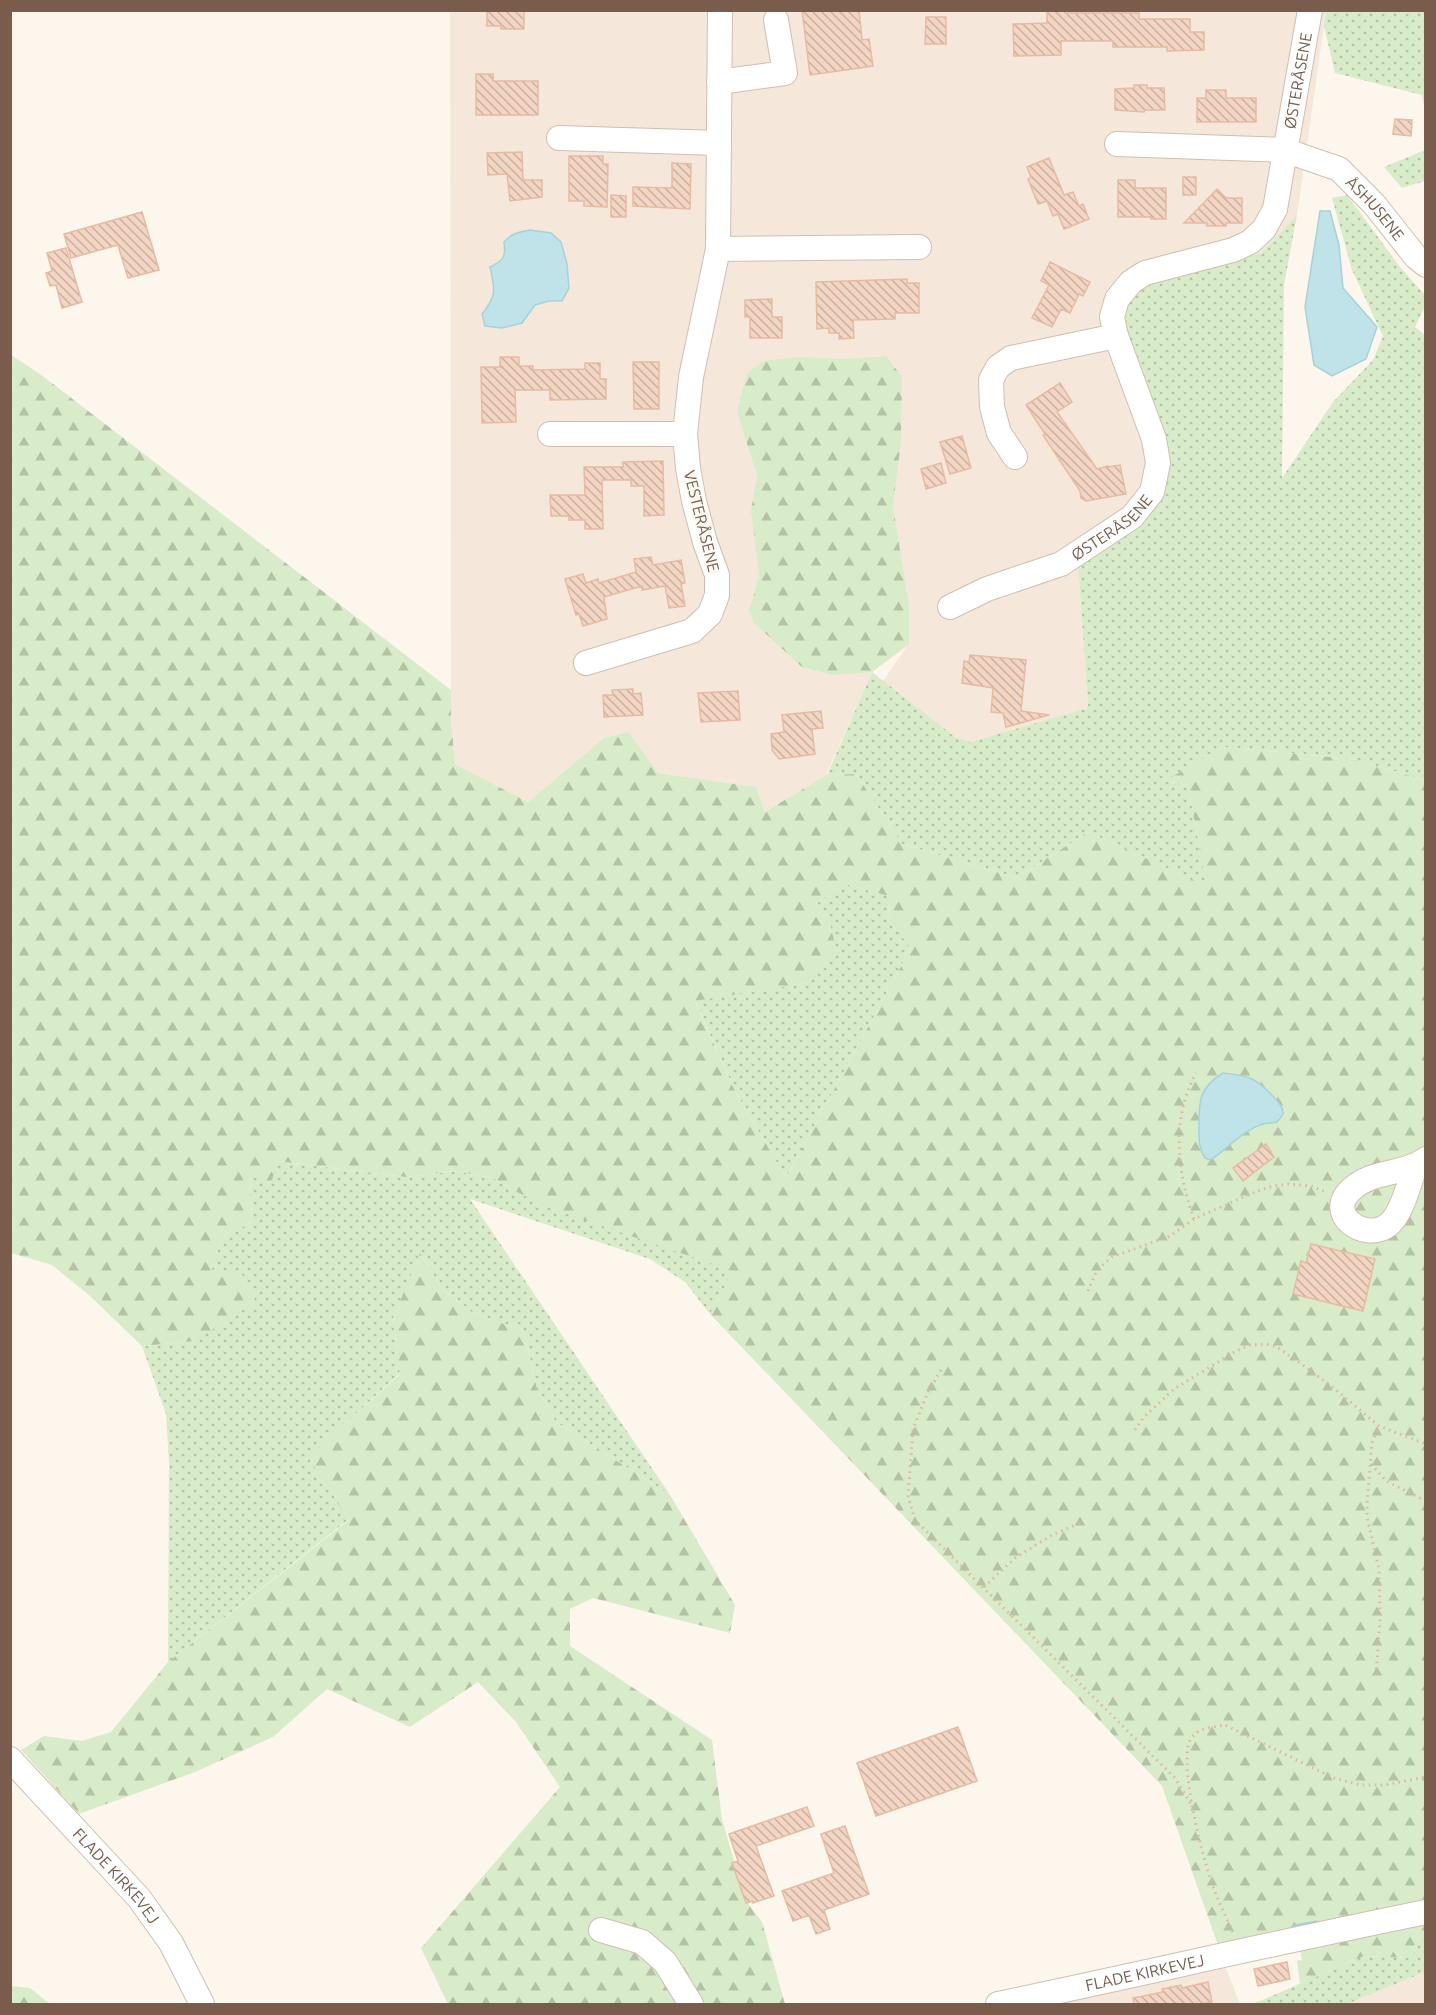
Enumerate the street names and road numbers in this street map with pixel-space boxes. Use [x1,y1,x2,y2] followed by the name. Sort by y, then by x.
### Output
[1280,31,1315,130] street label: ØSTERÅSENE
[1343,173,1408,244] street label: ÅSHUSENE
[681,468,723,574] street label: VESTERÅSENE
[1068,491,1156,564] street label: ØSTERÅSENE
[70,1824,163,1927] street label: FLADE KIRKEVEJ
[1084,1951,1206,1994] street label: FLADE KIRKEVEJ

